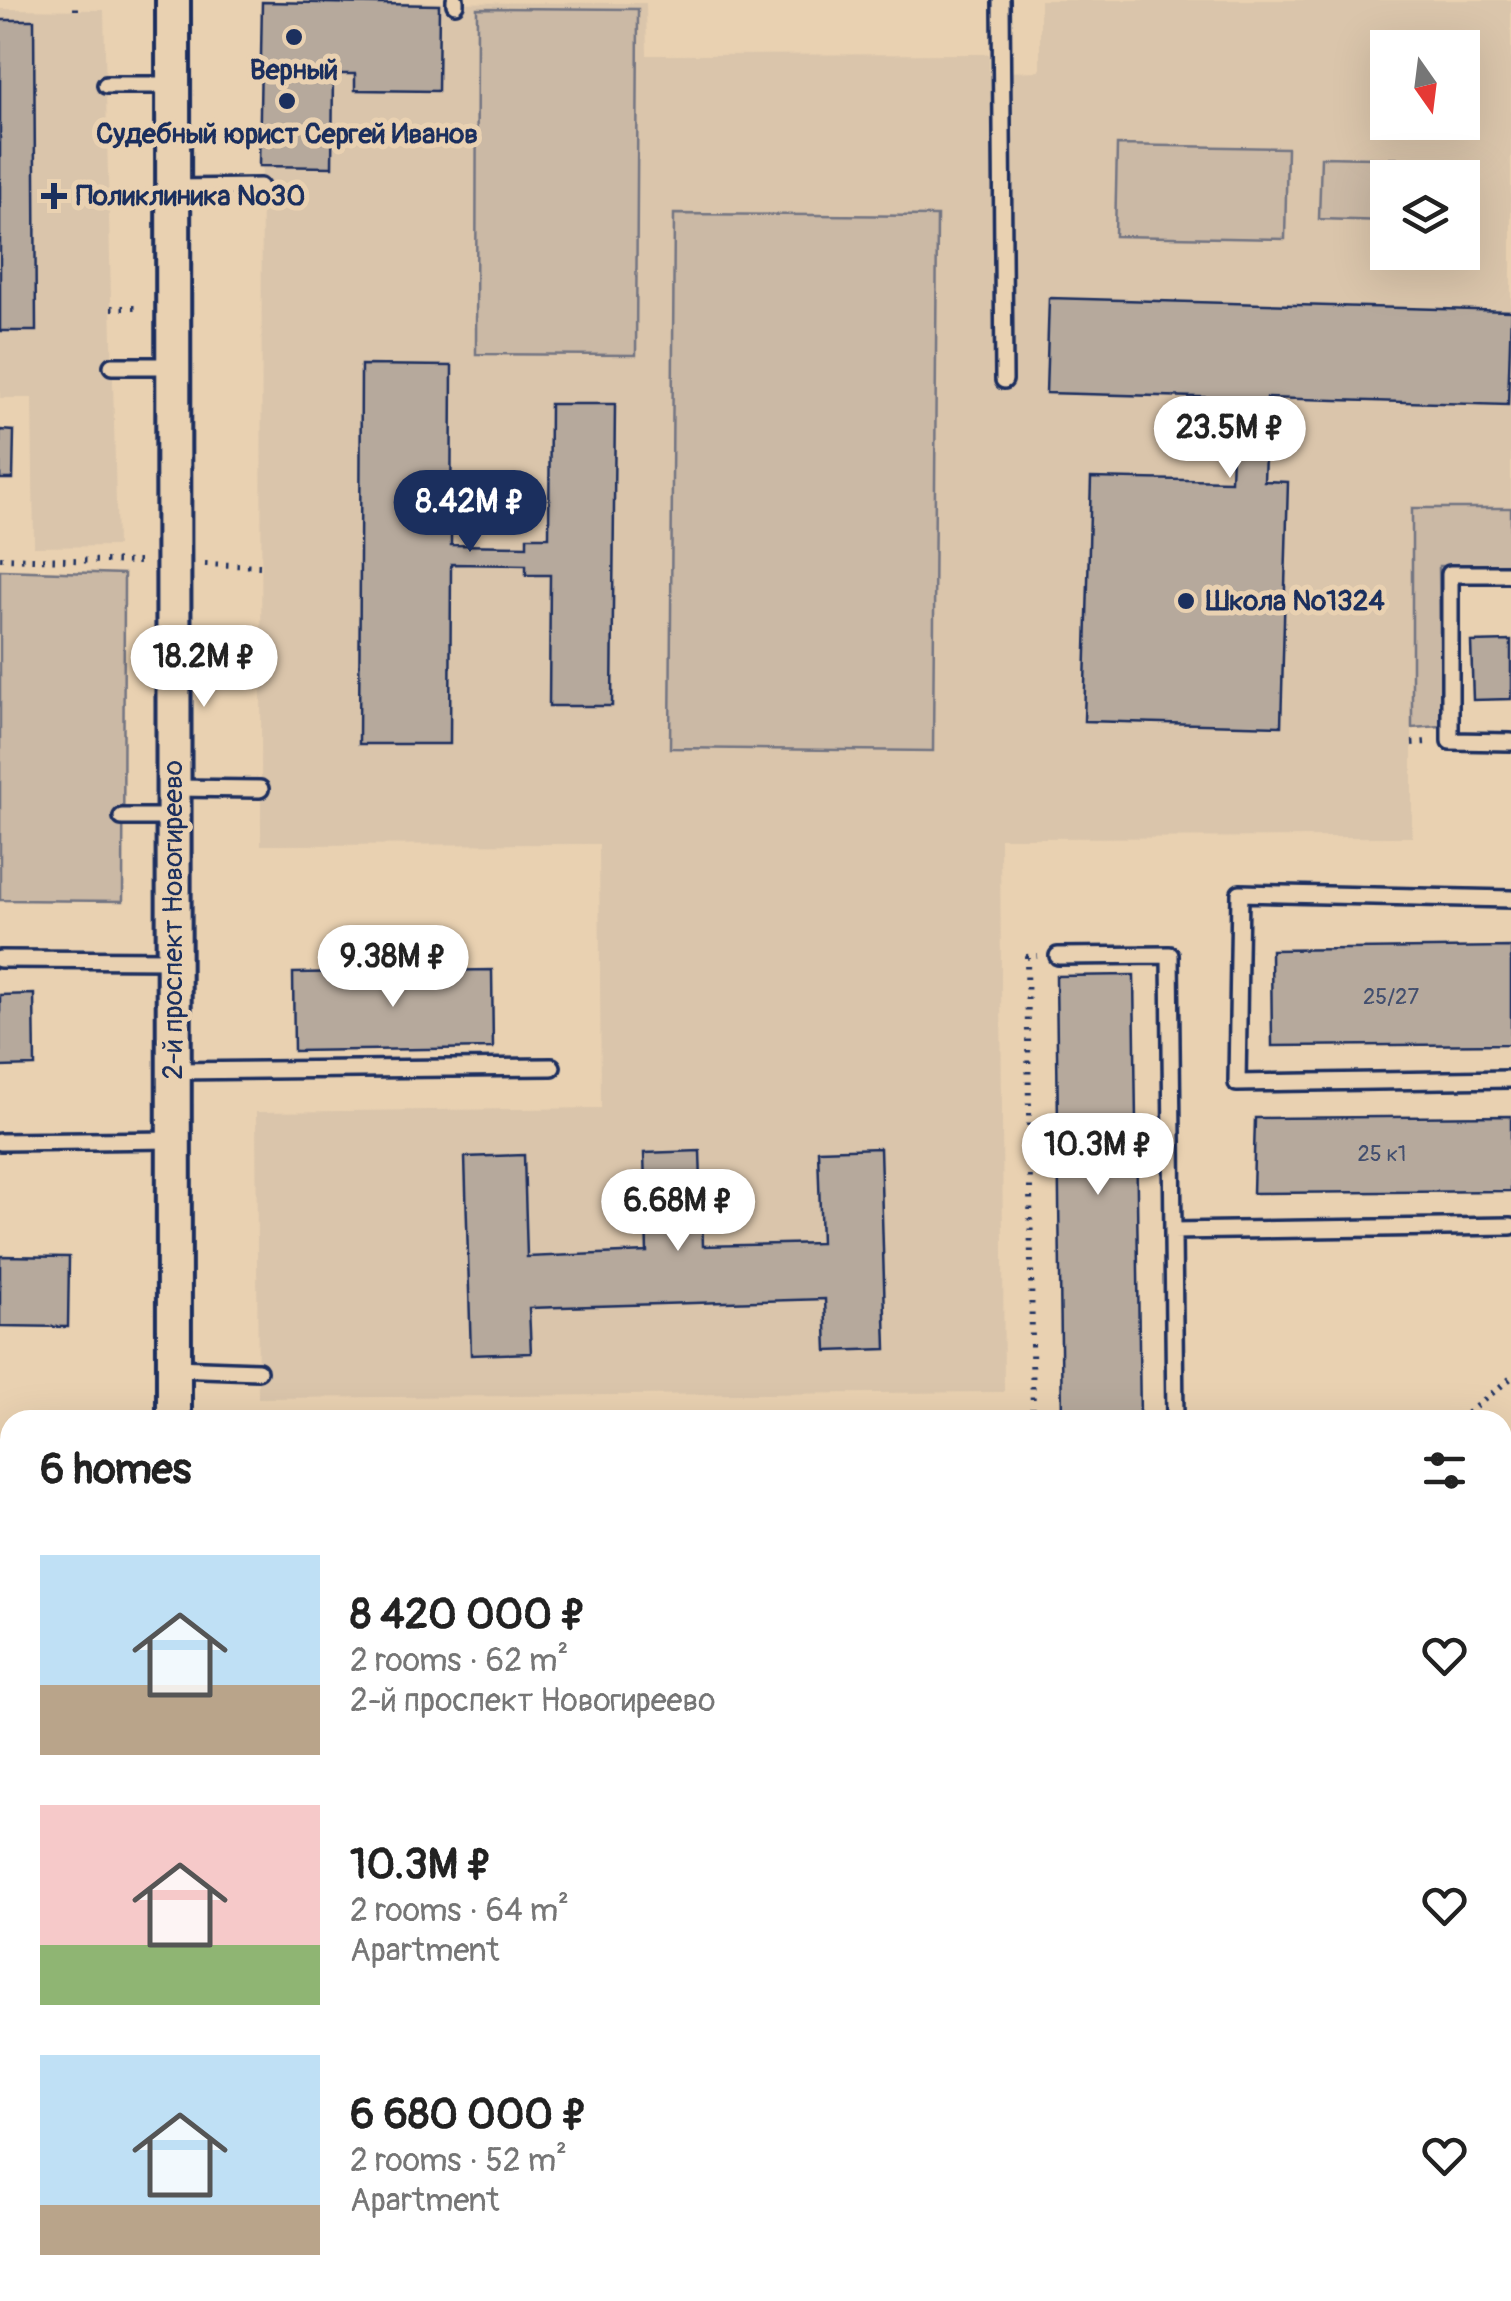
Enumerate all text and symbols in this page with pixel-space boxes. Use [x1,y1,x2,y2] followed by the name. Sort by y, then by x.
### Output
[283,26,305,48] marker: Верный
[1370,30,1480,140] north arrow
[1370,30,1480,270] map controls
[250,53,338,88] place label: Верный
[276,90,298,112] marker: Судебный юрист Сергей Иванов
[96,117,478,152] place label: Судебный юрист Сергей Иванов
[1370,160,1480,270] button: layers
[76,179,305,214] place label: Поликлиника №30
[41,183,67,209] marker: Поликлиника №30
[1138,396,1322,481] pin: 23.5M ₽
[1176,408,1284,448] text: 23.5M ₽
[378,470,562,555] pin: 8.42M ₽
[416,482,524,522] text: 8.42M ₽
[1205,584,1385,619] place label: Школа №1324
[1175,590,1197,612] marker: Школа №1324
[112,625,296,710] pin: 18.2M ₽
[153,637,255,677] text: 18.2M ₽
[156,760,191,1080] street label: 2-й проспект Новогиреево
[301,925,485,1010] pin: 9.38M ₽
[340,937,446,977] text: 9.38M ₽
[1363,983,1419,1011] house number: 25/27
[1006,1113,1190,1198] pin: 10.3M ₽
[1044,1125,1152,1165] text: 10.3M ₽
[1358,1140,1406,1168] house number: 25 к1
[586,1169,770,1254] pin: 6.68M ₽
[623,1181,733,1221] text: 6.68M ₽
[1417,1443,1472,1498] icon: filters
[40,1444,191,1496] text: 6 homes
[350,1589,586,1641] text: 8 420 000 ₽
[120,1595,240,1715] icon: home
[1417,1628,1472,1683] icon: heart
[350,1641,568,1681] text: 2 rooms · 62 m²
[350,1681,715,1721] text: 2-й проспект Новогиреево
[350,1839,492,1891] text: 10.3M ₽
[120,1845,240,1965] icon: home
[1417,1878,1472,1933] icon: heart
[350,1891,569,1931] text: 2 rooms · 64 m²
[350,1931,499,1971] text: Apartment
[350,2089,587,2141] text: 6 680 000 ₽
[120,2095,240,2215] icon: home
[1417,2128,1472,2183] icon: heart
[350,2141,567,2181] text: 2 rooms · 52 m²
[350,2181,499,2221] text: Apartment

